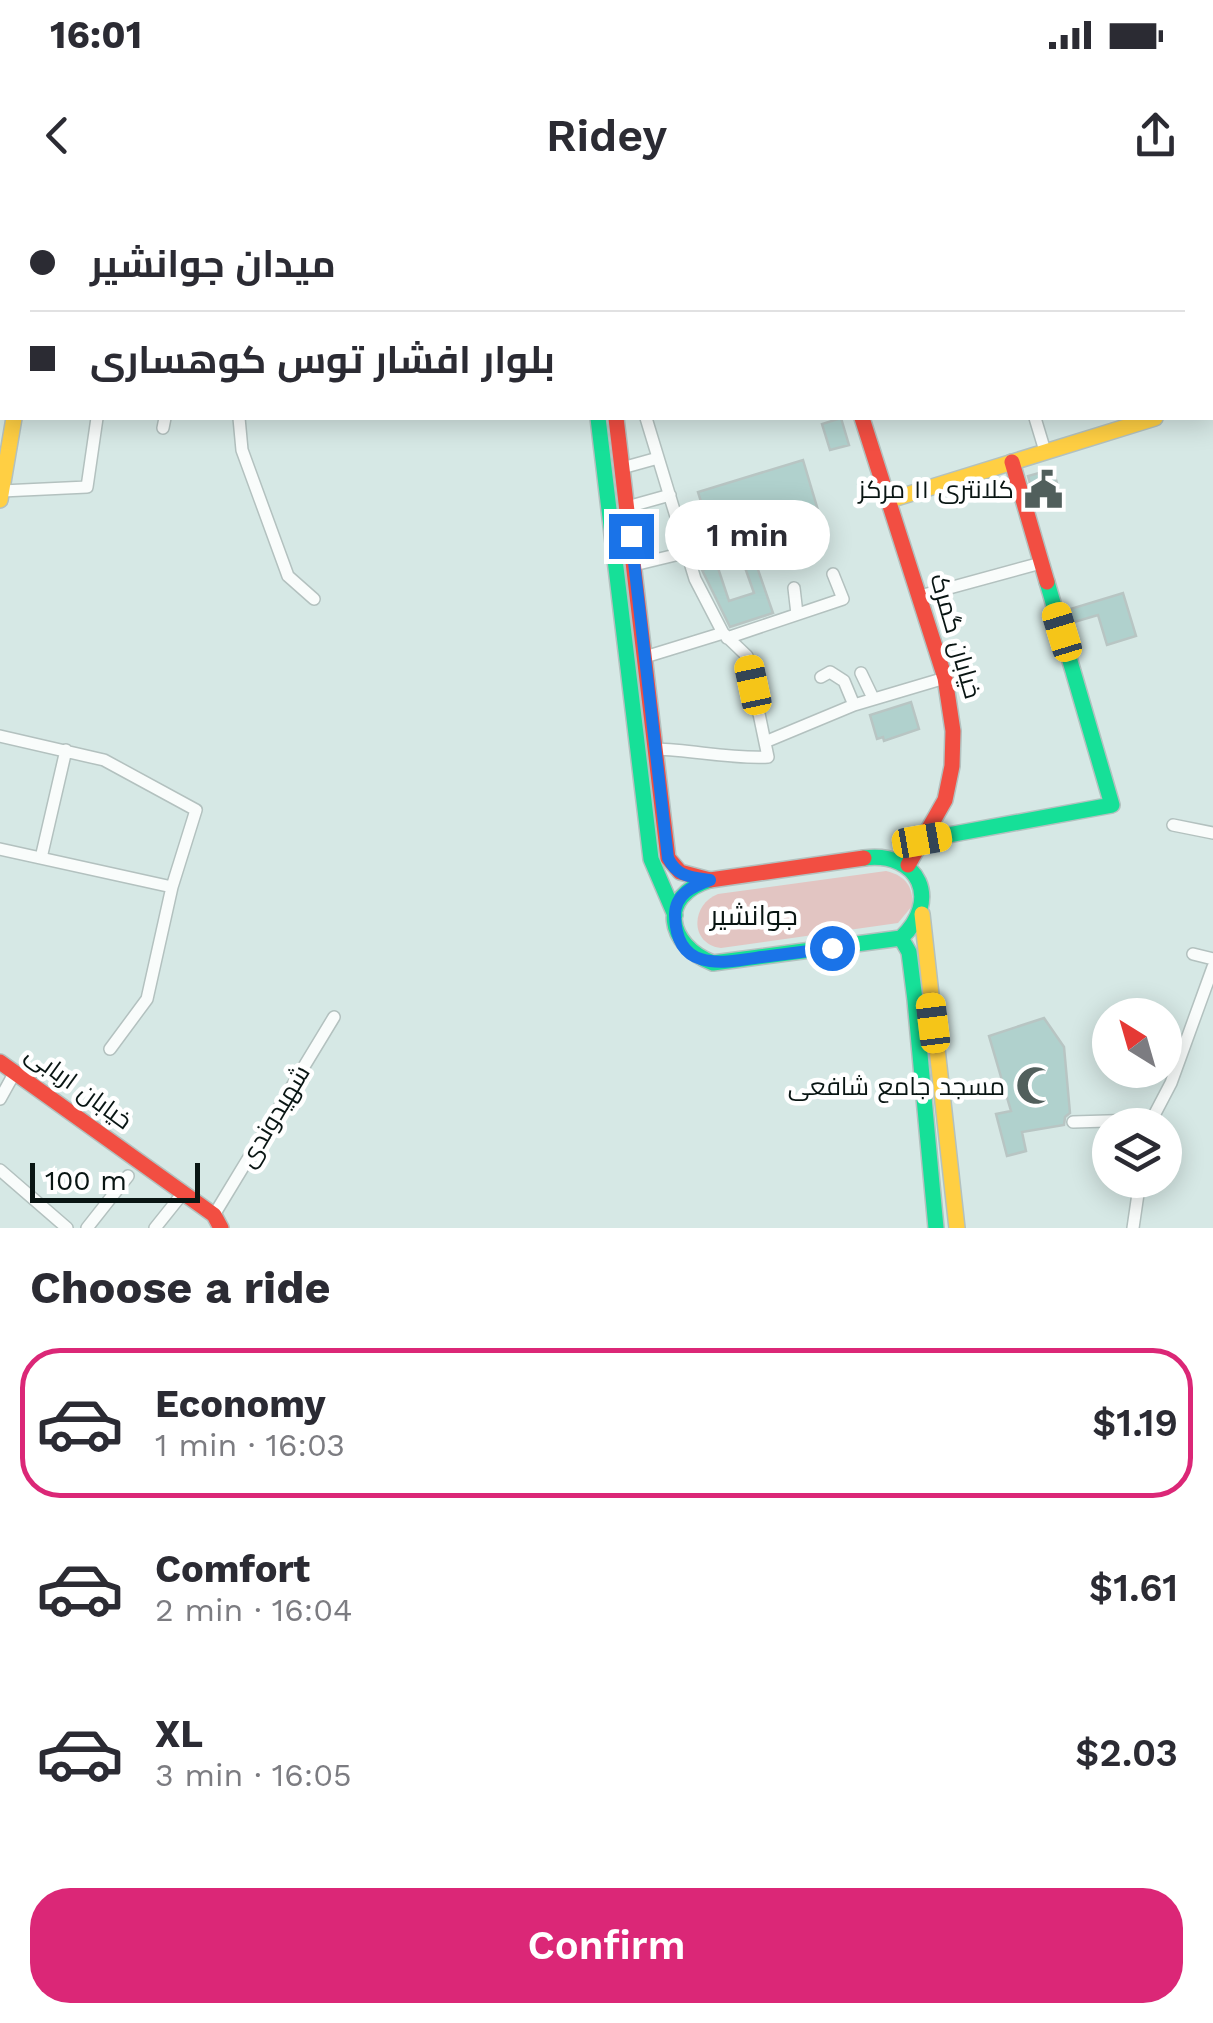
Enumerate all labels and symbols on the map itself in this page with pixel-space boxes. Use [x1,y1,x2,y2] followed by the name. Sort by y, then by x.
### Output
[1023,468,1065,510] public building icon: کلانتری ۱۱ مرکز
[856,475,1014,504] place label: کلانتری ۱۱ مرکز
[666,501,831,571] callout: 1 min
[609,514,654,559] route end
[924,570,988,702] street label: خیابان گمرک
[1039,599,1085,665] car
[732,653,774,717] car
[890,820,954,860] car
[708,899,798,932] district label: جوانشیر
[810,926,855,971] route start
[914,991,952,1055] car
[1092,998,1182,1088] north arrow
[20,1039,138,1135] street label: خیابان اربابی
[232,1060,316,1172] street label: شهیدوندی
[1014,1065,1056,1107] mosque icon: مسجد جامع شافعی
[788,1072,1005,1103] place label: مسجد جامع شافعی
[30,1158,200,1203] scale bar

